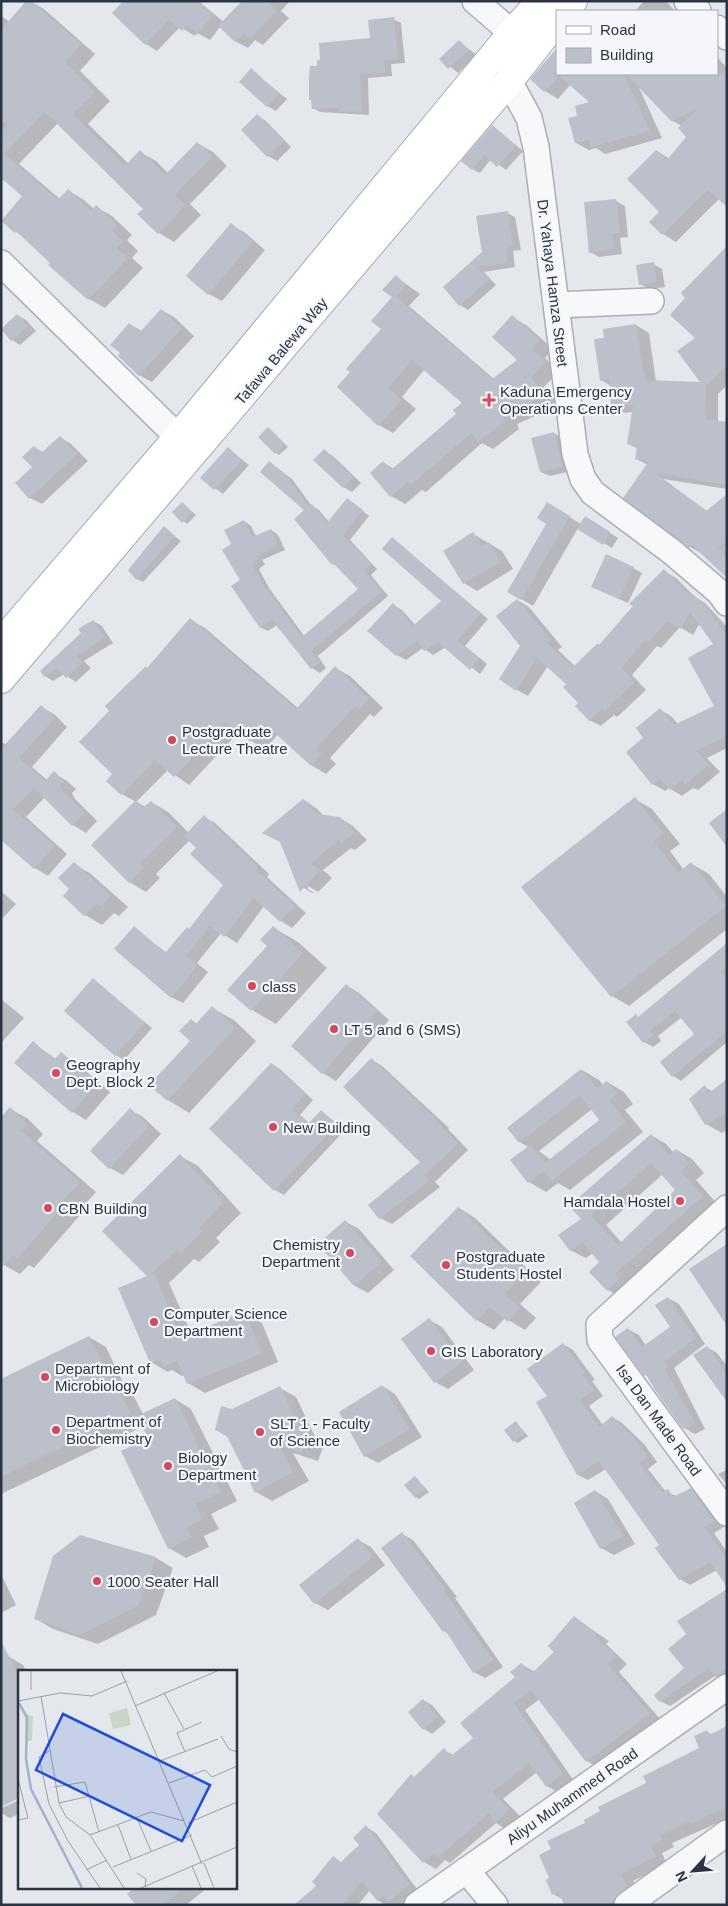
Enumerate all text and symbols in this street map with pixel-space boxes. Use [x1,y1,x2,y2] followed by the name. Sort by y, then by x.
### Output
[556,10,718,75] legend
[600,21,636,38] text: Road
[600,46,653,63] text: Building
[534,198,572,369] street label: Dr. Yahaya Hamza Street
[231,294,331,408] street label: Tafawa Balewa Way
[500,383,632,417] place label: Kaduna Emergency Operations Center
[482,393,496,407] marker: Kaduna Emergency Operations Center
[182,723,288,757] place label: Postgraduate Lecture Theatre
[166,734,178,746] marker: Postgraduate Lecture Theatre
[262,978,296,995] place label: class
[246,980,258,992] marker: class
[344,1021,461,1038] place label: LT 5 and 6 (SMS)
[328,1023,340,1035] marker: LT 5 and 6 (SMS)
[66,1056,155,1090] place label: Geography Dept. Block 2
[50,1067,62,1079] marker: Geography Dept. Block 2
[283,1119,371,1136] place label: New Building
[267,1121,279,1133] marker: New Building
[563,1193,670,1210] place label: Hamdala Hostel
[674,1195,686,1207] marker: Hamdala Hostel
[58,1200,147,1217] place label: CBN Building
[42,1202,54,1214] marker: CBN Building
[262,1236,341,1270] place label: Chemistry Department
[344,1247,356,1259] marker: Chemistry Department
[456,1248,562,1282] place label: Postgraduate Students Hostel
[440,1259,452,1271] marker: Postgraduate Students Hostel
[164,1305,287,1339] place label: Computer Science Department
[148,1316,160,1328] marker: Computer Science Department
[441,1343,543,1360] place label: GIS Laboratory
[425,1345,437,1357] marker: GIS Laboratory
[55,1360,151,1394] place label: Department of Microbiology
[613,1361,705,1479] street label: Isa Dan Made Road
[39,1371,51,1383] marker: Department of Microbiology
[66,1413,162,1447] place label: Department of Biochemistry
[270,1415,371,1449] place label: SLT 1 - Faculty of Science
[50,1424,62,1436] marker: Department of Biochemistry
[254,1426,266,1438] marker: SLT 1 - Faculty of Science
[178,1449,257,1483] place label: Biology Department
[162,1460,174,1472] marker: Biology Department
[107,1573,219,1590] place label: 1000 Seater Hall
[91,1575,103,1587] marker: 1000 Seater Hall
[18,1670,236,1888] inset map
[503,1744,641,1848] street label: Aliyu Muhammed Road
[668,1846,718,1896] north arrow
[672,1869,691,1885] text: N

